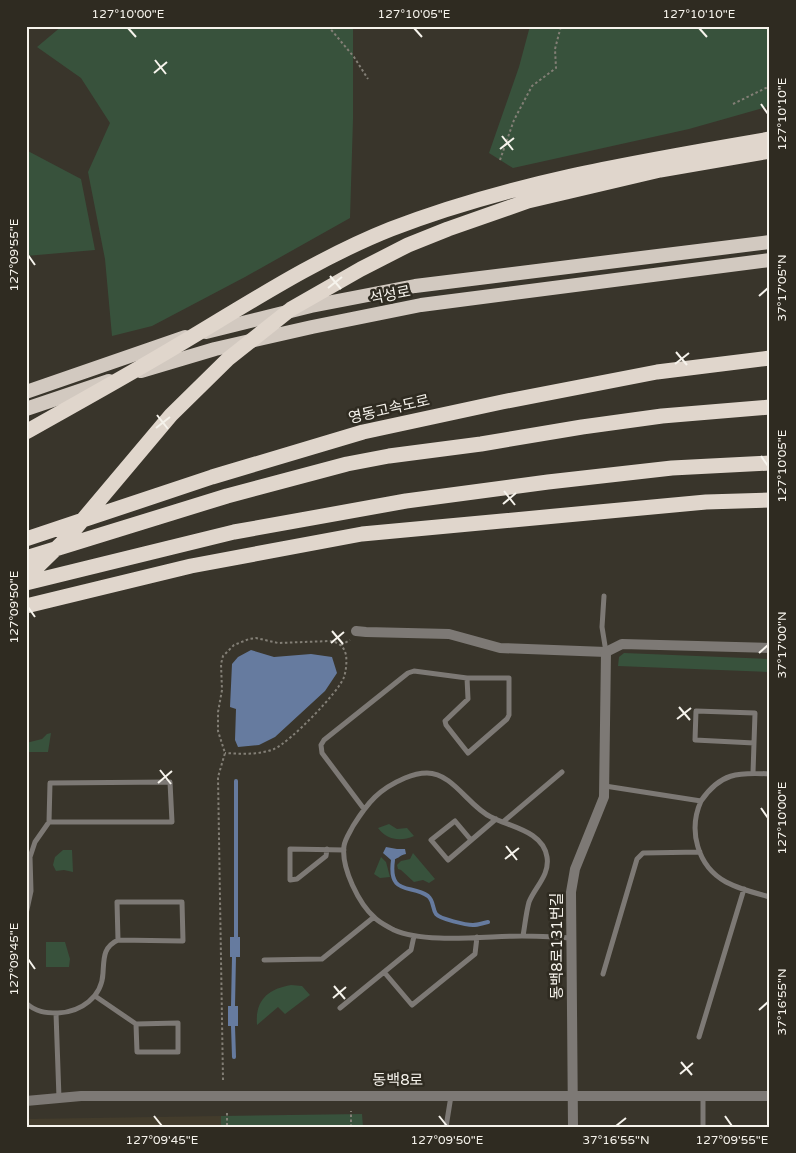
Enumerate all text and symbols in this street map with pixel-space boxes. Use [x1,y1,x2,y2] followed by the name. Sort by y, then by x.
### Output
[92,7,165,21] text: 127°10'00"E
[378,7,451,21] text: 127°10'05"E
[663,7,736,21] text: 127°10'10"E
[775,77,789,150] text: 127°10'10"E
[7,218,21,291] text: 127°09'55"E
[775,254,789,322] text: 37°17'05"N
[368,282,412,308] street label: 석성로
[347,391,431,427] street label: 영동고속도로
[775,429,789,502] text: 127°10'05"E
[7,570,21,643] text: 127°09'50"E
[775,611,789,679] text: 37°17'00"N
[775,781,789,854] text: 127°10'00"E
[548,893,566,999] street label: 동백8로131번길
[7,922,21,995] text: 127°09'45"E
[775,968,789,1036] text: 37°16'55"N
[373,1071,423,1089] street label: 동백8로
[126,1133,199,1147] text: 127°09'45"E
[411,1133,484,1147] text: 127°09'50"E
[582,1133,650,1147] text: 37°16'55"N
[696,1133,769,1147] text: 127°09'55"E

